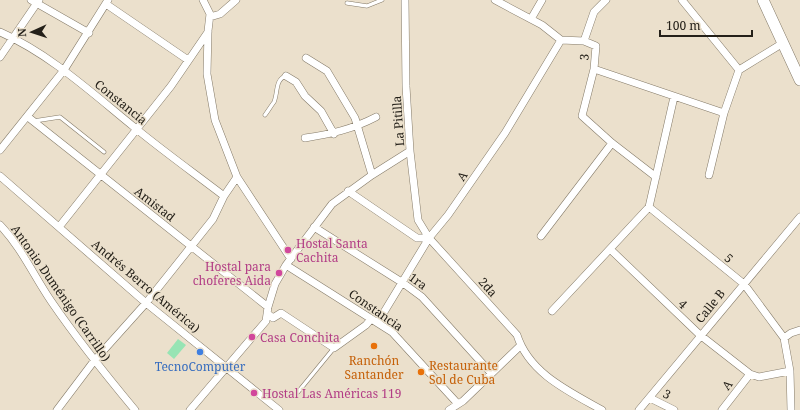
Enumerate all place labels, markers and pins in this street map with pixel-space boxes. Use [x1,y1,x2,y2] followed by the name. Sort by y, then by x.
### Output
[296,235,368,266] place label: Hostal Santa Cachita
[283,245,293,255] marker: Hostal Santa Cachita
[193,258,271,289] place label: Hostal para choferes Aida
[274,268,284,278] marker: Hostal para choferes Aida
[260,329,340,346] place label: Casa Conchita
[247,332,257,342] marker: Casa Conchita
[369,341,379,351] marker: Ranchón Santander
[195,347,205,357] marker: TecnoComputer
[344,352,404,383] place label: Ranchón Santander
[429,357,498,388] place label: Restaurante Sol de Cuba
[155,358,246,375] place label: TecnoComputer
[416,367,426,377] marker: Restaurante Sol de Cuba
[262,385,401,402] place label: Hostal Las Américas 119
[249,388,259,398] marker: Hostal Las Américas 119

